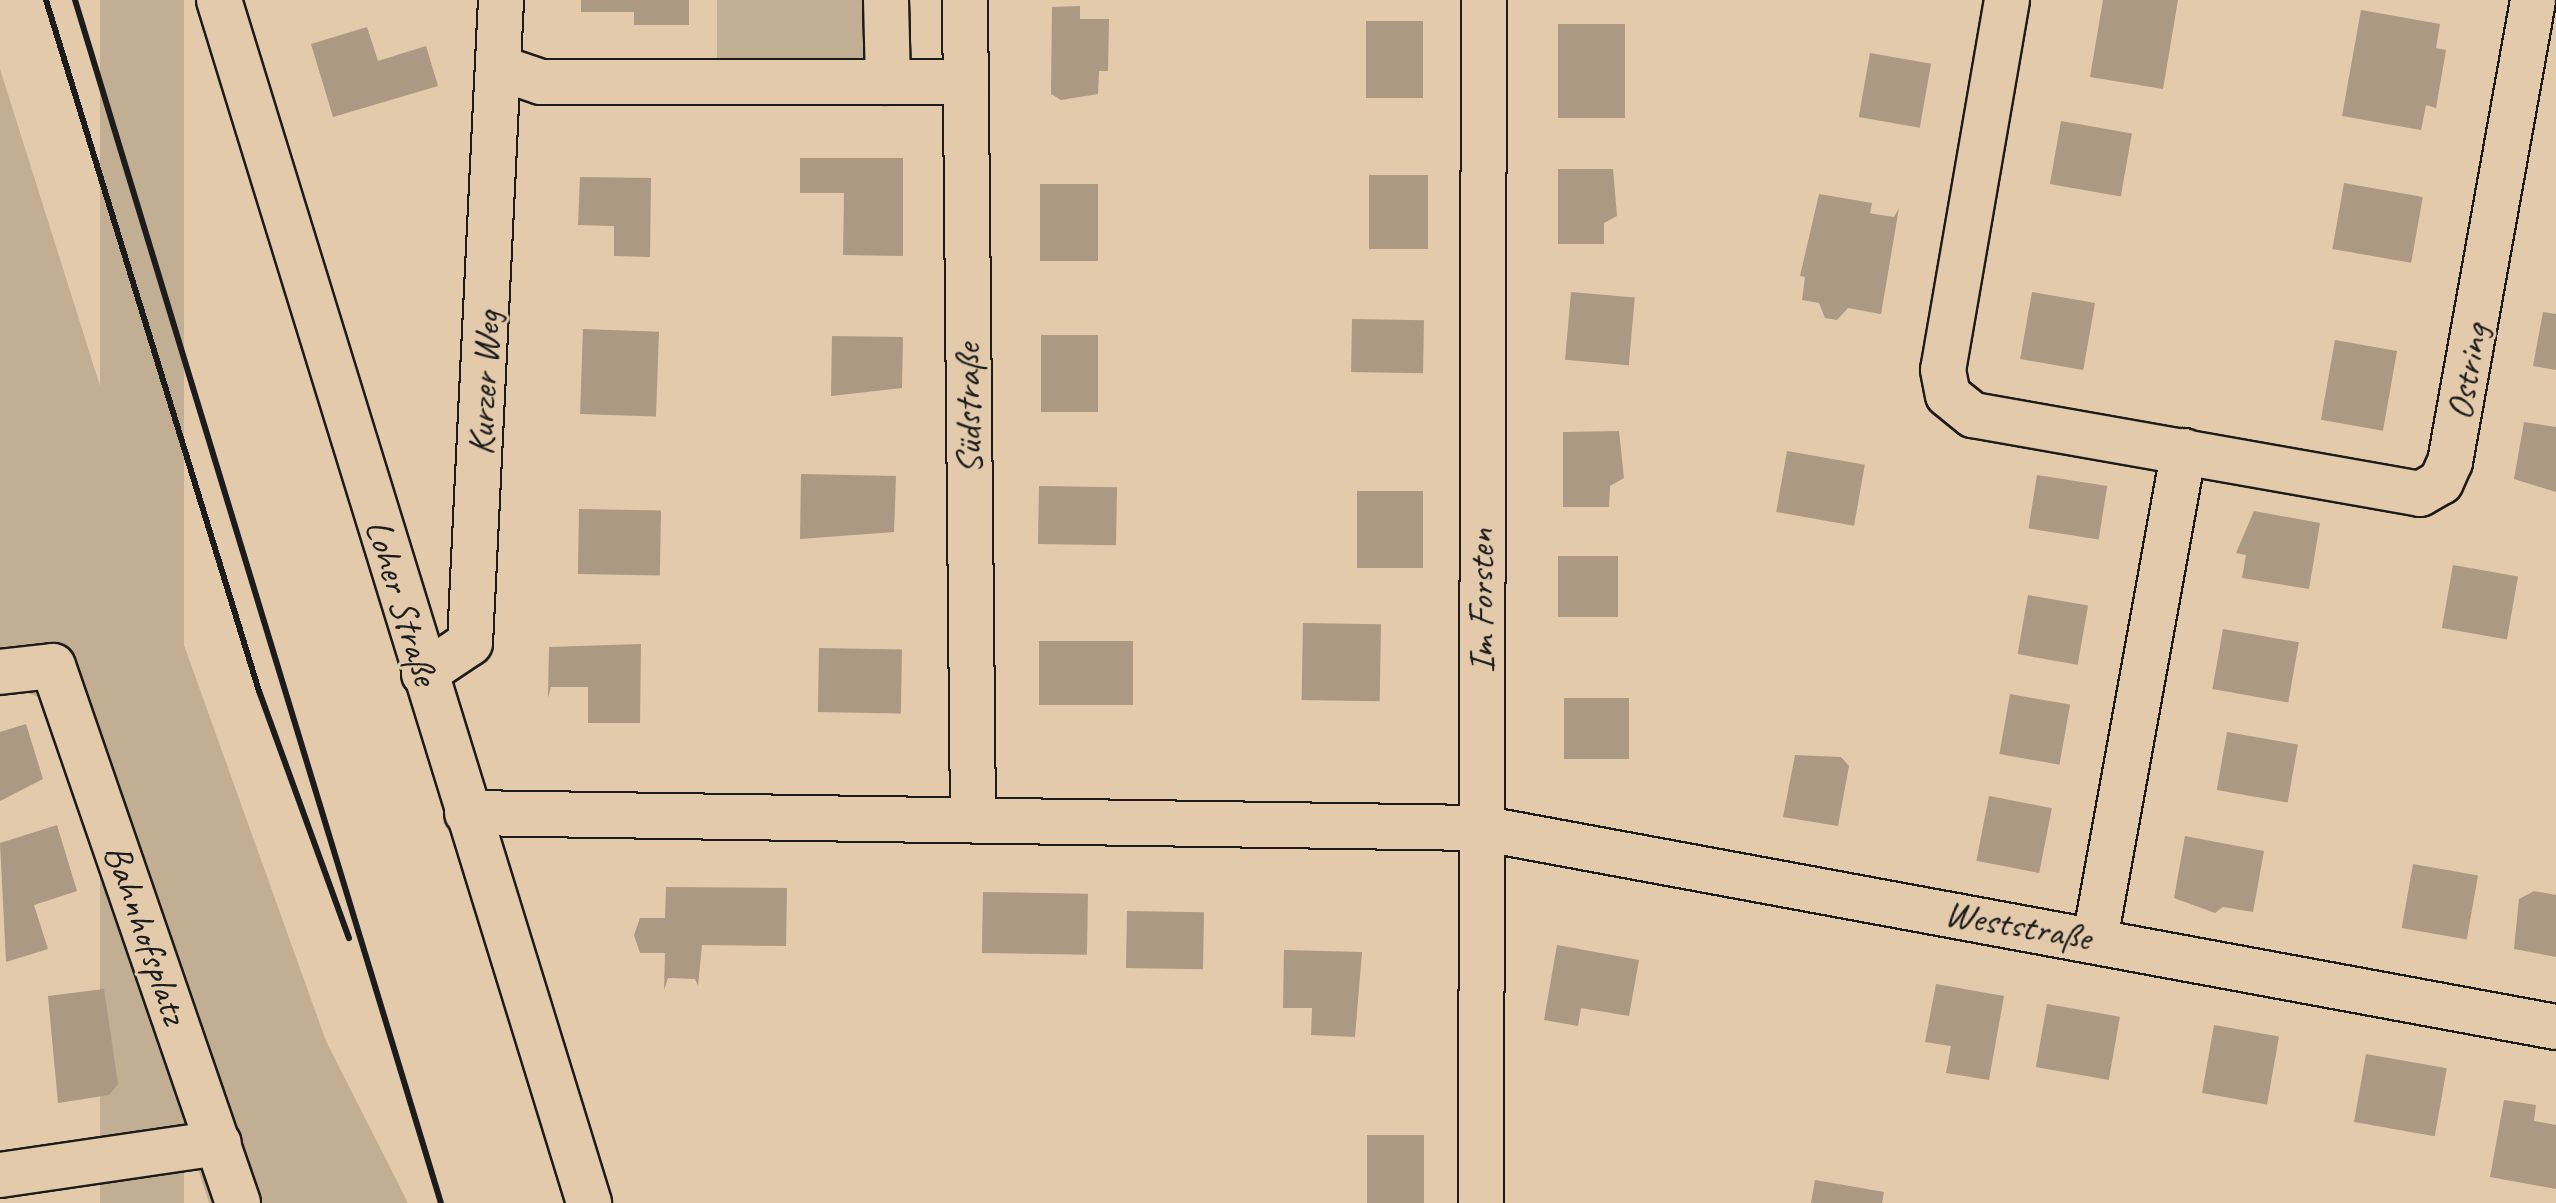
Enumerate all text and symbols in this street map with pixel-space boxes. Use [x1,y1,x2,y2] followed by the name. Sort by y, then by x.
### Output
[457,309,511,457] street label: Kurzer Weg
[2436,321,2498,423] street label: Ostring
[944,343,992,475] street label: Südstraße
[355,513,449,691] street label: Loher Straße
[1458,529,1504,673] street label: Im Forsten
[94,838,198,1030] street label: Bahnhofsplatz
[1941,890,2095,960] street label: Weststraße

